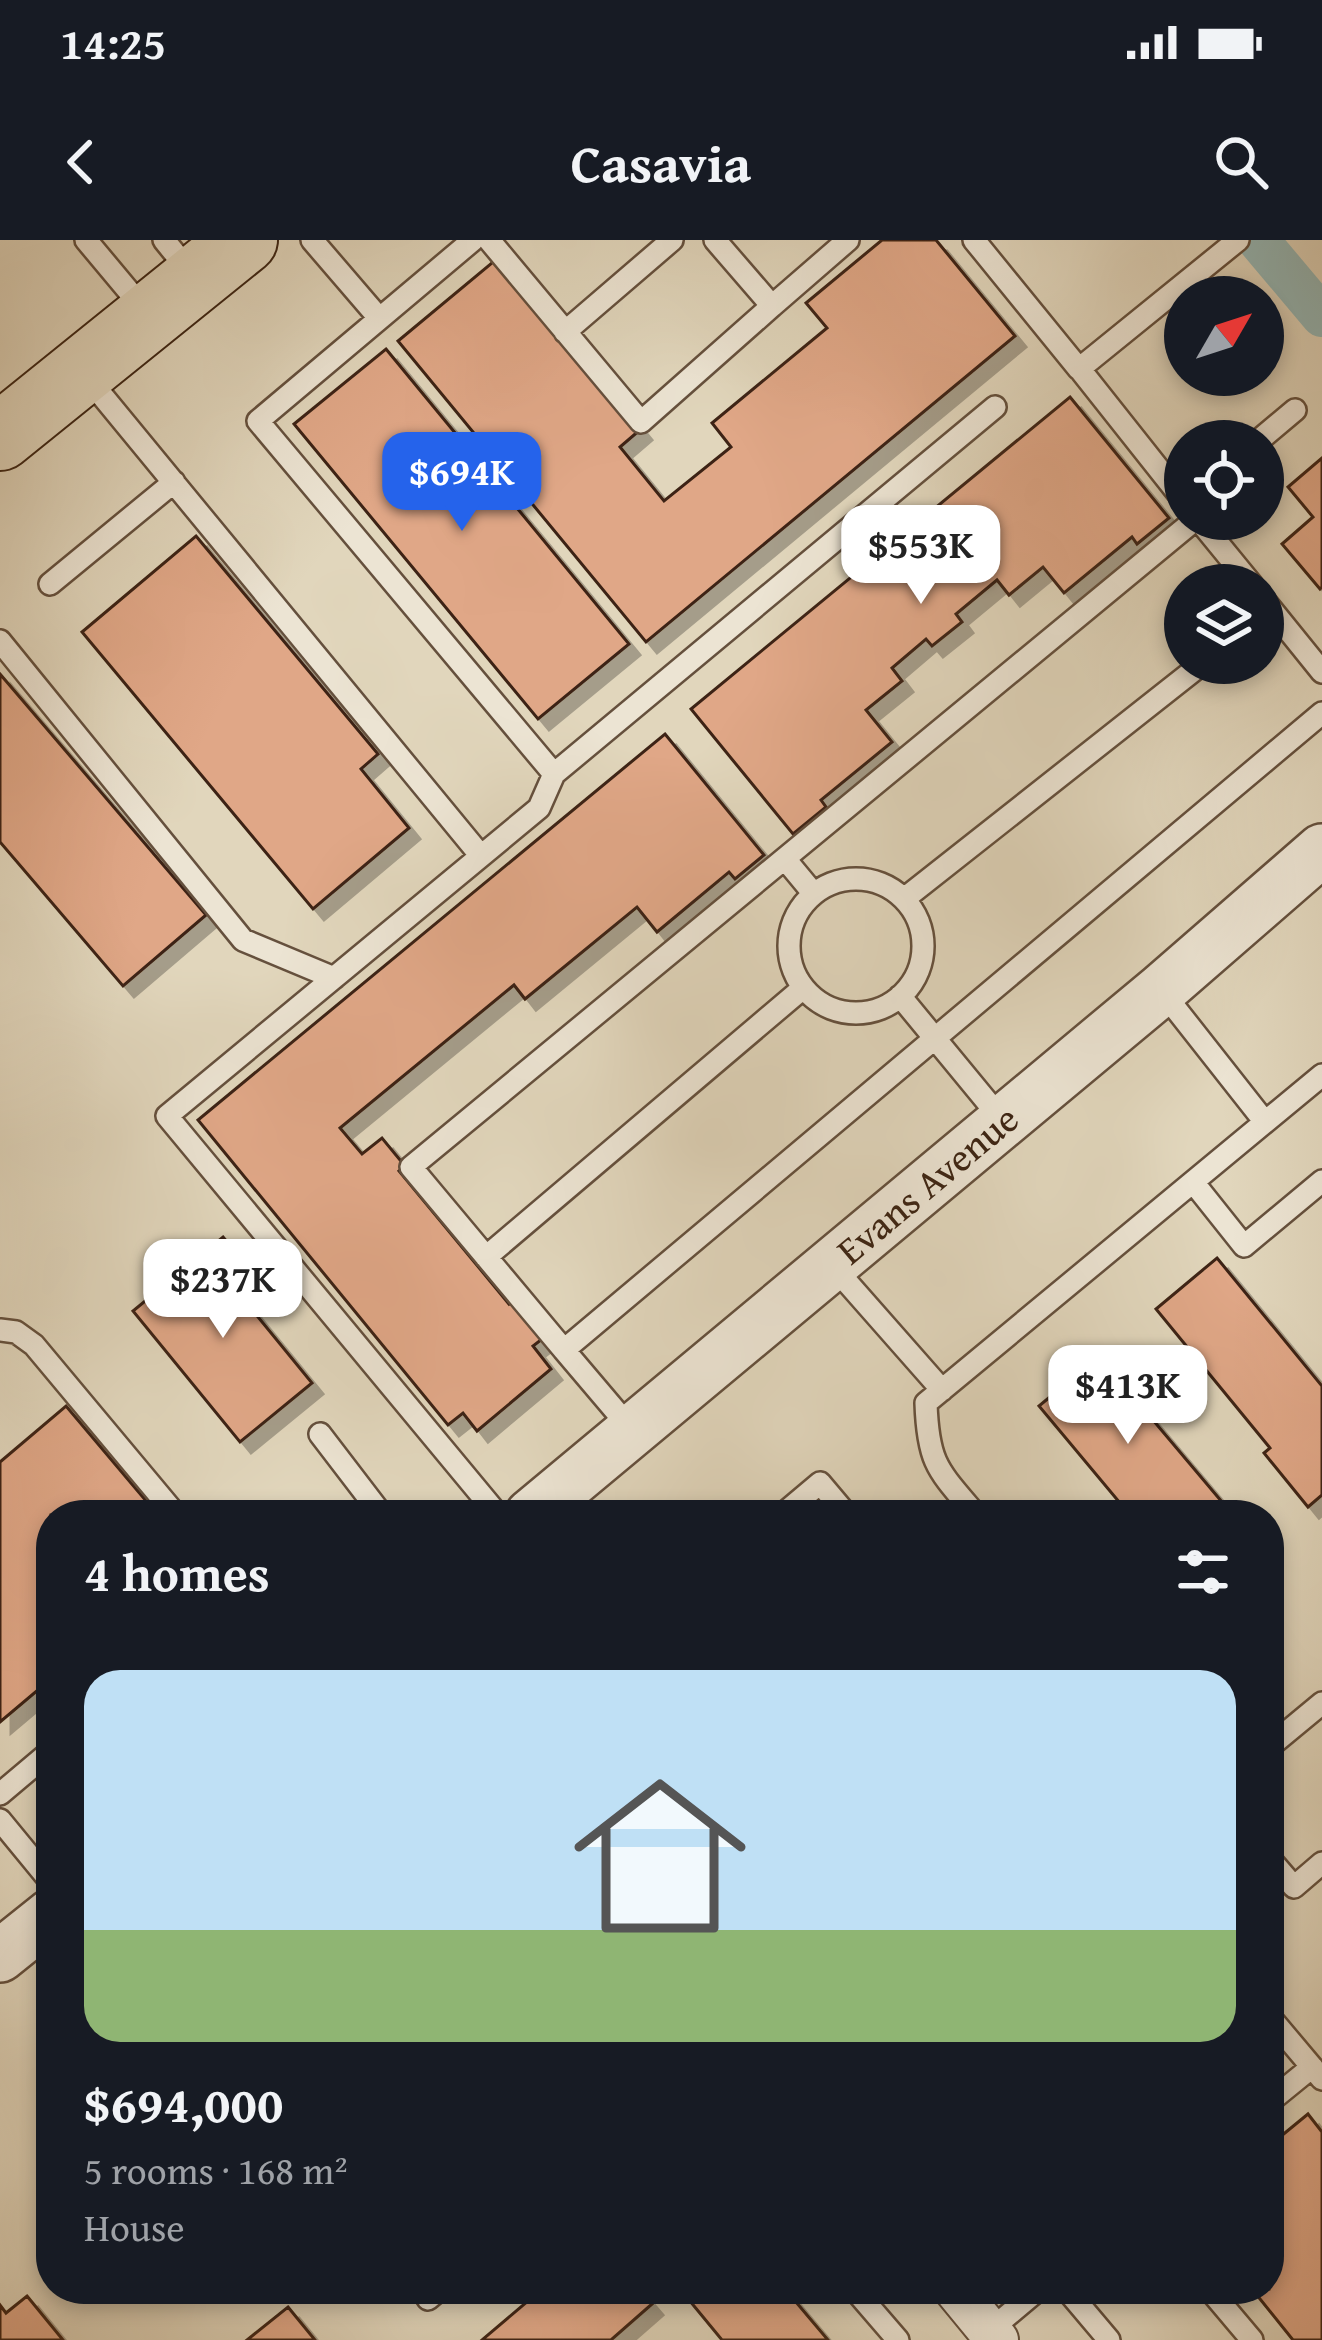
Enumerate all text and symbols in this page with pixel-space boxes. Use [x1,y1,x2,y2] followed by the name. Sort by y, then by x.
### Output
[60,10,166,75] text: 14:25
[571,123,751,202] text: Casavia
[48,129,114,195] icon: back
[1208,129,1274,195] icon: search
[1164,276,1284,396] north arrow
[1164,276,1284,684] map controls
[1164,420,1284,540] button: locate
[378,432,546,534] pin: $694K
[409,442,515,499] text: $694K
[837,505,1005,607] pin: $553K
[868,515,974,572] text: $553K
[1164,564,1284,684] button: layers
[823,1090,1030,1277] street label: Evans Avenue
[139,1239,307,1341] pin: $237K
[170,1249,276,1306] text: $237K
[1044,1345,1212,1447] pin: $413K
[1075,1355,1181,1412] text: $413K
[84,1535,270,1610] text: 4 homes
[1170,1539,1236,1605] icon: filters
[552,1748,768,1964] icon: home
[84,2066,283,2141] text: $694,000
[84,2141,348,2198] text: 5 rooms · 168 m²
[84,2198,185,2255] text: House

